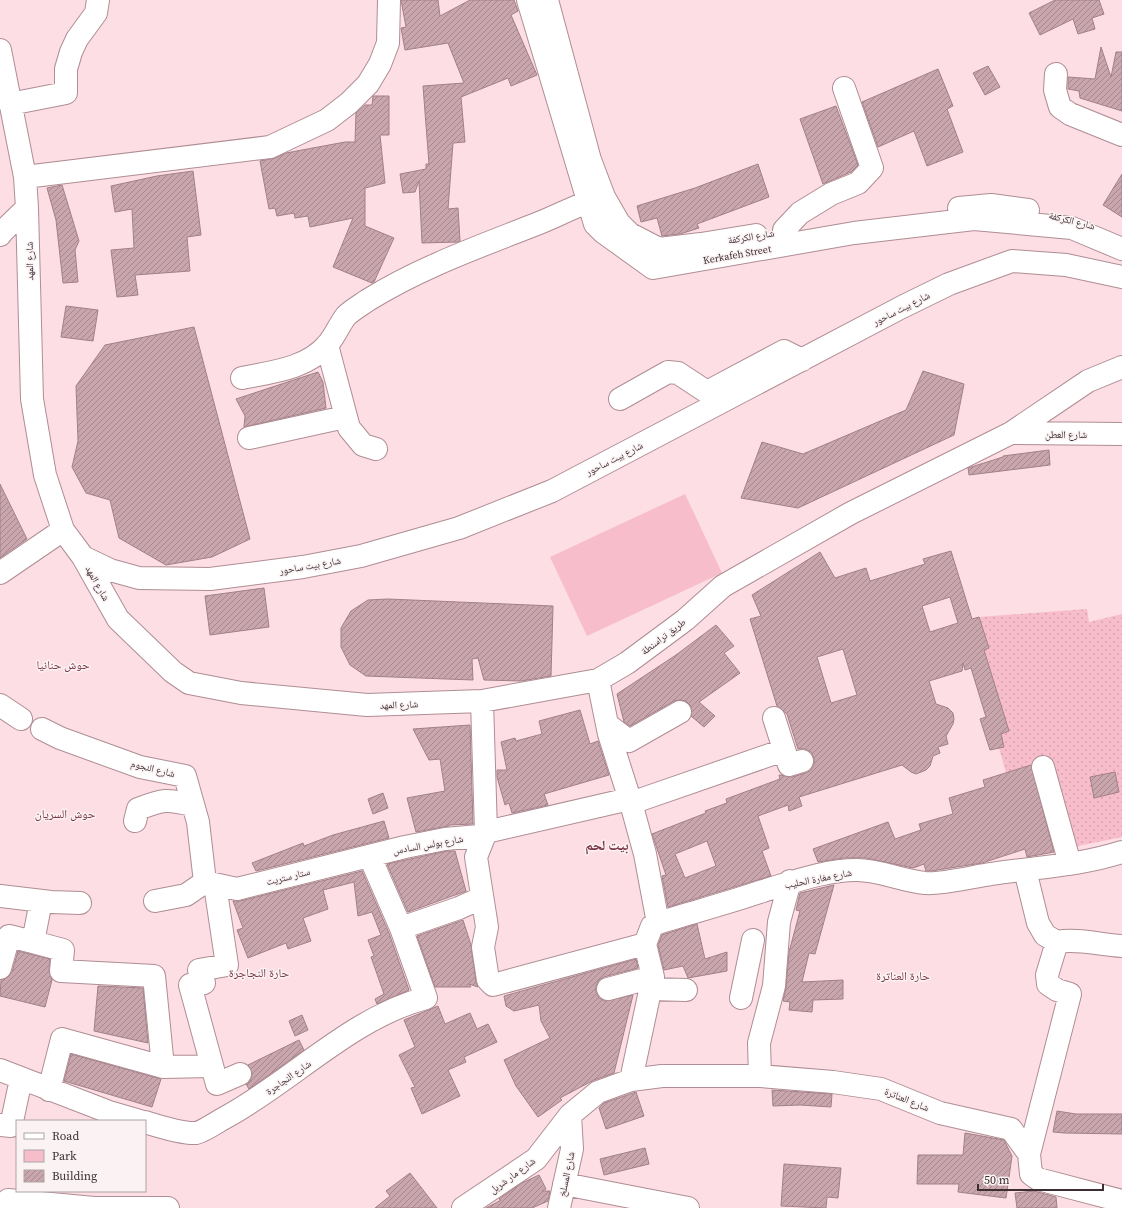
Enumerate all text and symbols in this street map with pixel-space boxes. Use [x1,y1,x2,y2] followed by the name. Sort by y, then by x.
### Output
[1047,208,1097,233] street label: شارع الكركفة
[727,226,776,247] street label: شارع الكركفة
[23,241,36,280] street label: شارع المهد
[702,242,773,267] street label: Kerkafeh Street
[870,288,932,329] street label: شارع بيت ساحور
[1045,428,1087,441] street label: شارع العطن
[583,438,645,479] street label: شارع بيت ساحور
[277,554,342,577] street label: شارع بيت ساحور
[83,563,113,604] street label: شارع المهد
[638,615,689,658] street label: طريق تراسنطة
[36,657,90,673] district label: حوش حنانيا
[380,697,419,712] street label: شارع المهد
[129,757,177,781] street label: شارع النجوم
[35,806,96,822] district label: حوش السريان
[392,832,465,857] street label: شارع بولس السادس
[585,835,629,855] district label: بيت لحم
[265,865,312,888] street label: ستار ستريت
[783,866,853,891] street label: شارع مغارة الحليب
[229,965,290,981] district label: حارة النجاجرة
[876,968,930,984] district label: حارة العناترة
[263,1057,314,1098] street label: شارع النجاجرة
[883,1085,931,1114] street label: شارع العناترة
[16,1120,146,1192] legend
[52,1128,79,1144] text: Road
[52,1148,77,1164] text: Park
[555,1150,578,1198] street label: شارع المسلخ
[487,1154,538,1197] street label: شارع مار شربل
[978,1166,1103,1192] scale bar
[52,1168,97,1184] text: Building
[984,1172,1010,1188] text: 50 m

